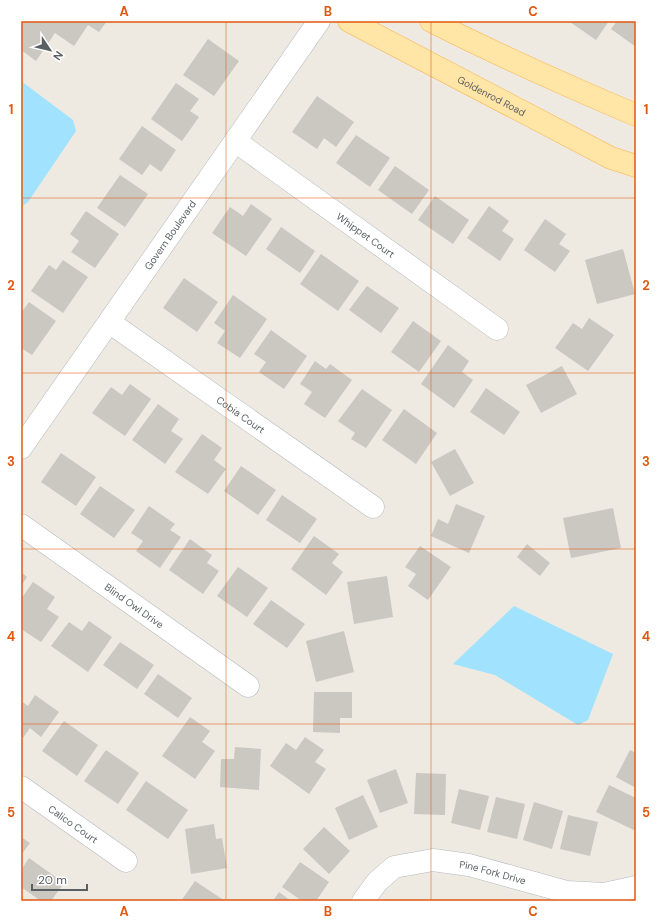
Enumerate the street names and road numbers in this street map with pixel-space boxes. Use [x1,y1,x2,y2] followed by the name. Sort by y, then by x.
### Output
[455,72,528,119] street label: Goldenrod Road
[141,198,199,272] street label: Govern Boulevard
[334,209,398,260] street label: Whippet Court
[214,393,268,436] street label: Cobia Court
[102,580,167,631] street label: Blind Owl Drive
[46,802,101,846] street label: Calico Court
[459,857,528,887] street label: Pine Fork Drive

